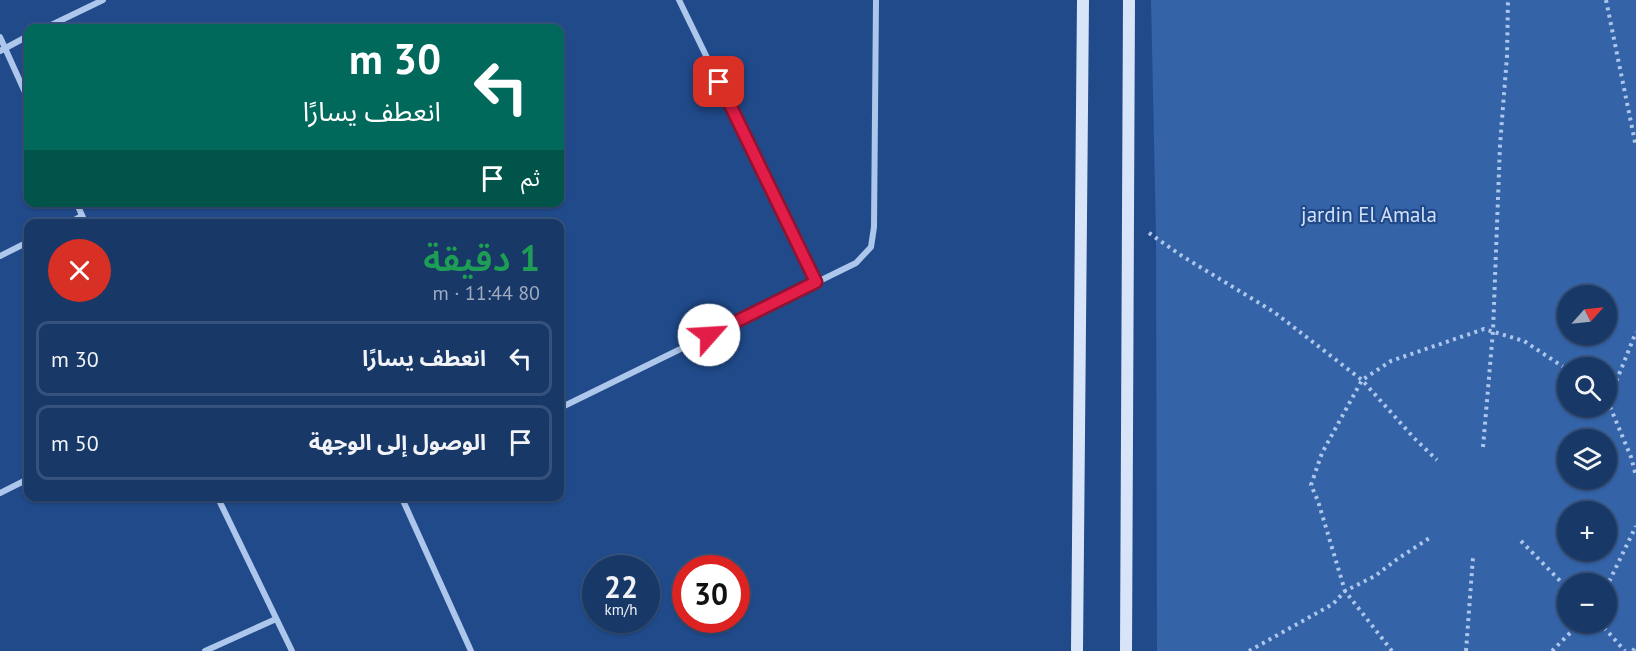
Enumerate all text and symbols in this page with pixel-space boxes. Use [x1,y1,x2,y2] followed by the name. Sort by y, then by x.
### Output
[349,31,441,86] text: 30 m
[462,48,540,126] icon: left
[693,56,744,107] pin
[702,65,735,98] icon: arrive
[303,94,441,128] text: انعطف يسارًا
[476,162,509,195] icon: arrive
[521,164,540,192] text: ثم
[1301,201,1437,228] park label: jardin El Amala
[423,234,540,281] text: 1 دقيقة
[48,239,111,302] button: close
[433,280,540,306] text: 80 m · 11:44
[1557,285,1617,345] north arrow
[1557,285,1617,633] map controls
[677,303,741,367] position arrow
[504,342,537,375] icon: left
[362,344,486,372] text: انعطف يسارًا
[51,345,99,373] text: 30 m
[1557,357,1617,417] button: search
[504,426,537,459] icon: arrive
[309,428,486,456] text: الوصول إلى الوجهة
[51,429,99,457] text: 50 m
[1557,429,1617,489] button: layers
[1557,501,1617,561] button: +
[672,555,750,633] speed limit sign: 30
[604,567,638,606] text: 22
[1557,573,1617,633] button: −
[605,600,637,619] text: km/h

